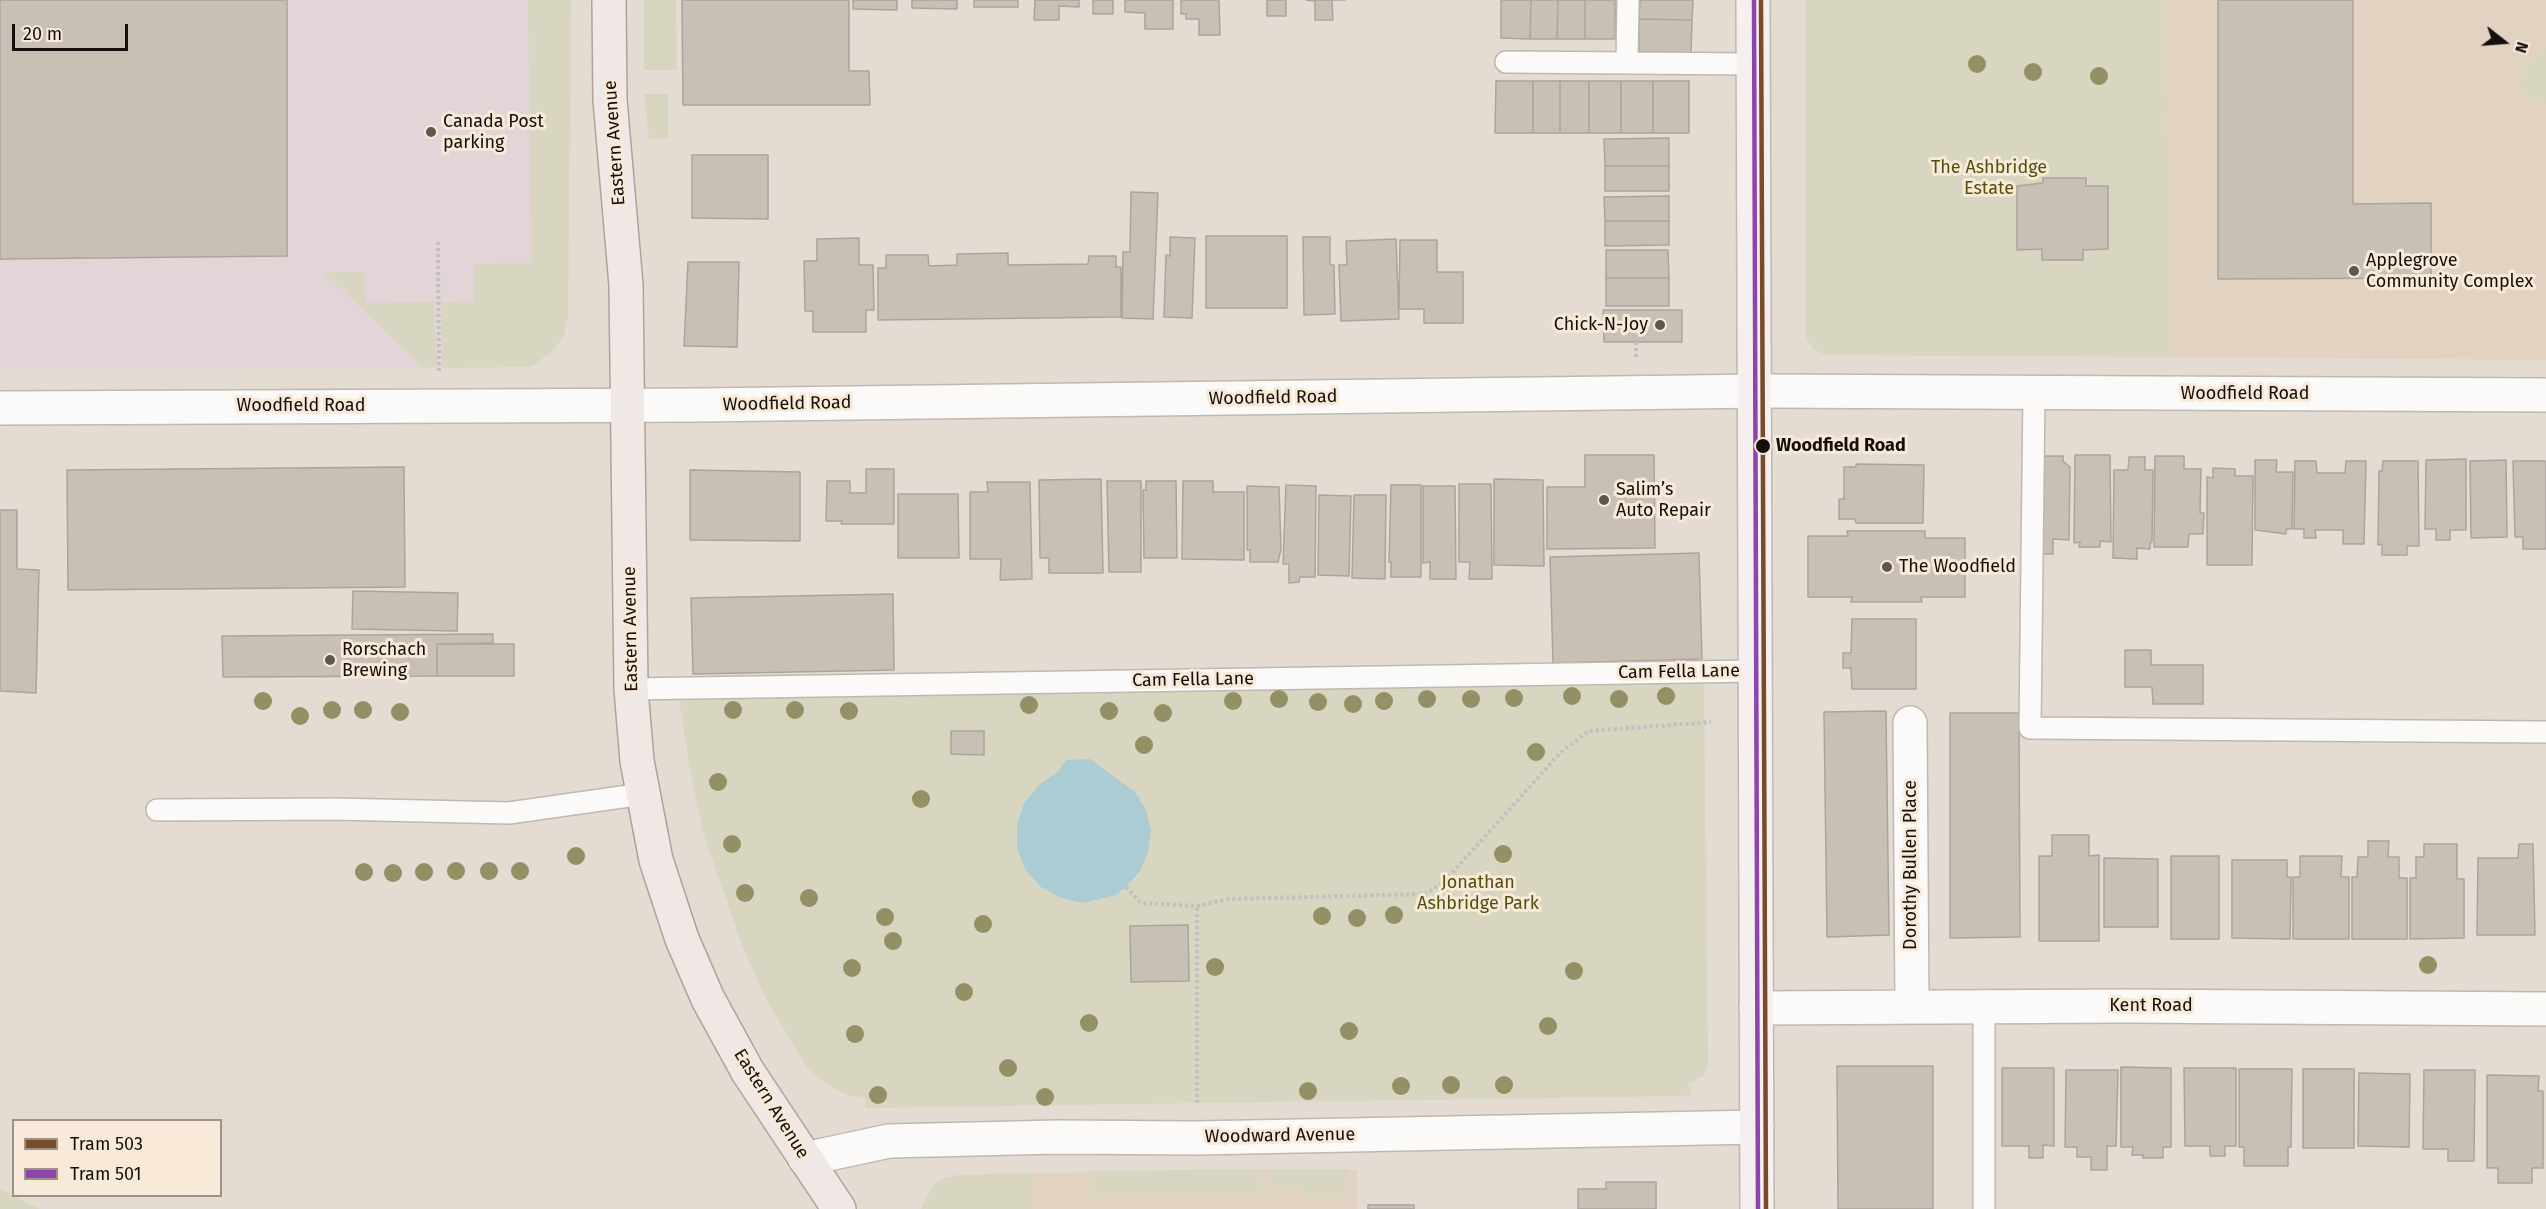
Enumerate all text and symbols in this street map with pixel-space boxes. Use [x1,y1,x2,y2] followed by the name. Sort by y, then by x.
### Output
[15,12,130,50] scale bar
[2474,12,2534,72] north arrow
[23,23,62,45] text: 20 m
[2511,40,2532,55] text: N
[600,80,630,206] street label: Eastern Avenue
[443,111,544,154] place label: Canada Post parking
[424,125,438,139] marker: Canada Post parking
[1931,157,2047,200] park label: The Ashbridge Estate
[2366,250,2533,292] place label: Applegrove Community Complex
[2347,264,2361,278] marker: Applegrove Community Complex
[1554,314,1648,336] place label: Chick-N-Joy
[1653,318,1667,332] marker: Chick-N-Joy
[2181,383,2309,405] street label: Woodfield Road
[1208,386,1338,410] street label: Woodfield Road
[722,392,852,416] street label: Woodfield Road
[237,395,365,417] street label: Woodfield Road
[1776,435,1906,457] place label: Woodfield Road
[1754,437,1772,455] marker: Woodfield Road
[1616,479,1711,522] place label: Salim’s Auto Repair
[1597,493,1611,507] marker: Salim’s Auto Repair
[1899,556,2016,578] place label: The Woodfield
[1880,560,1894,574] marker: The Woodfield
[619,566,643,692] street label: Eastern Avenue
[342,639,426,682] place label: Rorschach Brewing
[323,653,337,667] marker: Rorschach Brewing
[1618,660,1740,684] street label: Cam Fella Lane
[1132,668,1254,692] street label: Cam Fella Lane
[1900,780,1922,950] street label: Dorothy Bullen Place
[1417,872,1539,914] park label: Jonathan Ashbridge Park
[2109,995,2193,1017] street label: Kent Road
[729,1045,813,1163] street label: Eastern Avenue
[12,1119,222,1197] legend
[1205,1124,1355,1148] street label: Woodward Avenue
[70,1133,143,1155] text: Tram 503
[70,1163,141,1185] text: Tram 501

